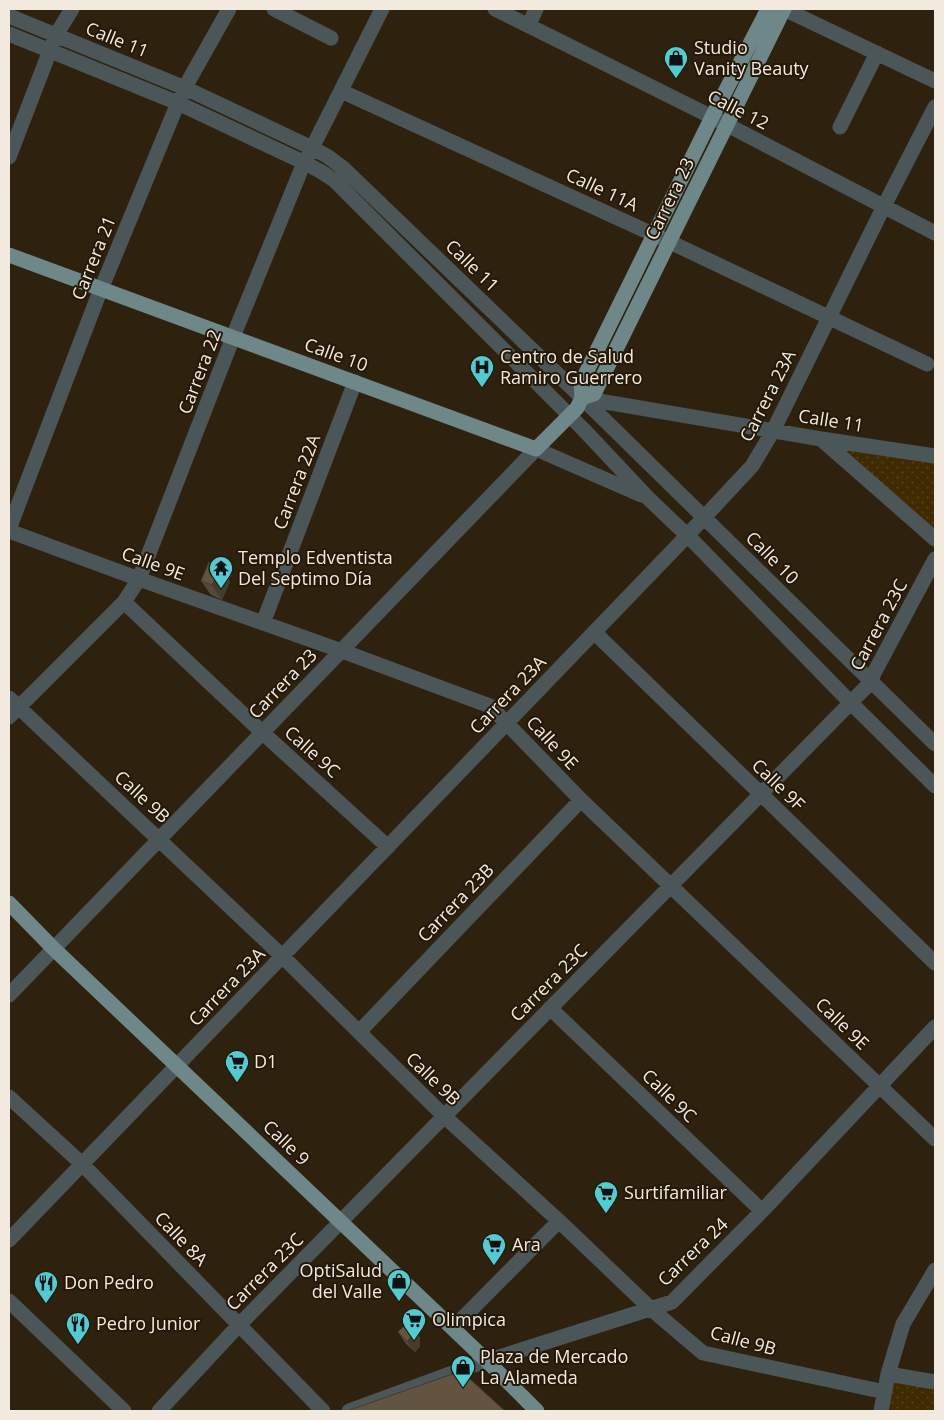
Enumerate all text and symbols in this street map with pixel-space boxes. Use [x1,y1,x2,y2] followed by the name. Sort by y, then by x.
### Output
[82,16,152,63] street label: Calle 11
[694,35,810,80] place label: Studio Vanity Beauty
[663,45,689,79] shop icon: Studio Vanity Beauty
[704,83,773,135] street label: Calle 12
[639,153,699,244] street label: Carrera 23
[562,162,643,217] street label: Calle 11A
[65,212,121,303] street label: Carrera 21
[441,234,505,297] street label: Calle 11
[172,326,226,417] street label: Carrera 22
[301,332,371,377] street label: Calle 10
[500,344,642,389] place label: Centro de Salud Ramiro Guerrero
[734,345,801,446] street label: Carrera 23A
[469,354,495,388] hospital icon: Centro de Salud Ramiro Guerrero
[797,403,866,437] street label: Calle 11
[267,430,325,533] street label: Carrera 22A
[741,526,804,589] street label: Calle 10
[118,541,188,586] street label: Calle 9E
[238,545,393,590] place label: Templo Edventista Del Septimo Día
[208,555,234,589] temple icon: Templo Edventista Del Septimo Día
[844,575,912,674] street label: Carrera 23C
[243,643,322,724] street label: Carrera 23
[464,650,551,739] street label: Carrera 23A
[522,710,584,774] street label: Calle 9E
[280,720,346,783] street label: Calle 9C
[747,753,810,815] street label: Calle 9F
[110,765,175,828] street label: Calle 9B
[412,858,499,947] street label: Carrera 23B
[504,938,592,1026] street label: Carrera 23C
[183,942,270,1031] street label: Carrera 23A
[811,992,875,1055] street label: Calle 9E
[401,1046,466,1110] street label: Calle 9B
[224,1049,250,1083] supermarket icon: D1
[254,1049,277,1073] place label: D1
[637,1063,702,1127] street label: Calle 9C
[258,1114,315,1170] street label: Calle 9
[593,1180,619,1214] supermarket icon: Surtifamiliar
[624,1180,728,1204] place label: Surtifamiliar
[150,1206,214,1271] street label: Calle 8A
[652,1212,733,1291] street label: Carrera 24
[220,1227,308,1315] street label: Carrera 23C
[481,1232,507,1266] supermarket icon: Ara
[512,1232,541,1256] place label: Ara
[300,1258,382,1303] place label: OptiSalud del Valle
[386,1268,412,1302] shop icon: OptiSalud del Valle
[33,1270,59,1304] restaurant icon: Don Pedro
[64,1270,154,1294] place label: Don Pedro
[401,1307,427,1341] supermarket icon: Olimpica
[432,1307,506,1331] place label: Olimpica
[65,1311,91,1345] restaurant icon: Pedro Junior
[96,1311,201,1335] place label: Pedro Junior
[708,1320,779,1360] street label: Calle 9B
[480,1344,628,1389] place label: Plaza de Mercado La Alameda
[450,1354,476,1388] shop icon: Plaza de Mercado La Alameda

